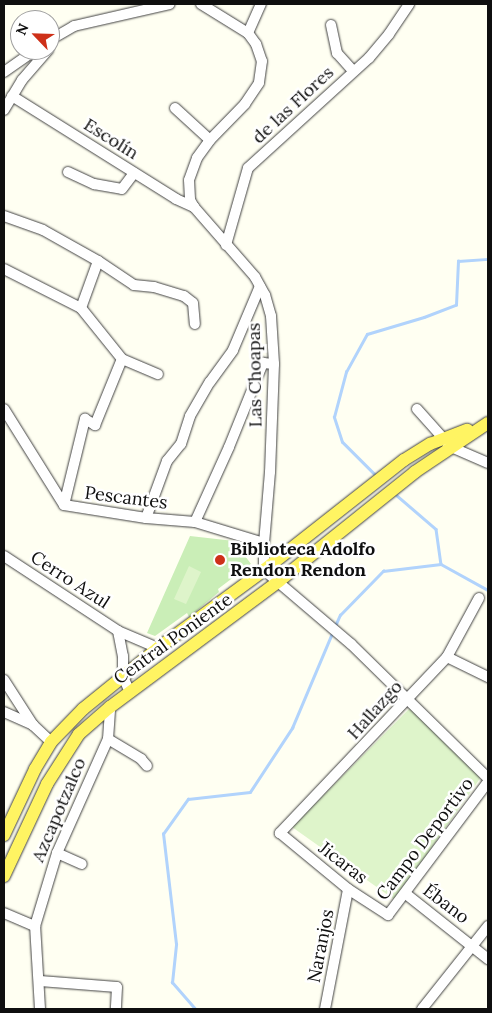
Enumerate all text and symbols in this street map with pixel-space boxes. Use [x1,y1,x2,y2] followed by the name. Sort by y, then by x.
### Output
[10,10,60,60] north arrow
[12,21,33,38] text: N
[248,62,338,148] street label: de las Flores
[80,114,142,164] street label: Escolín
[243,322,267,428] street label: Las Choapas
[83,482,169,514] street label: Pescantes
[230,539,375,582] place label: Biblioteca Adolfo Rendon Rendon
[27,547,113,613] street label: Cerro Azul
[214,554,226,566] marker: Biblioteca Adolfo Rendon Rendon
[110,589,236,689] street label: Central Poniente
[343,676,407,744] street label: Hallazgo
[27,755,91,865] street label: Azcapotzalco
[372,773,478,905] street label: Campo Deportivo
[314,837,372,889] street label: Jicaras
[419,880,473,928] street label: Ébano
[303,907,339,985] street label: Naranjos

